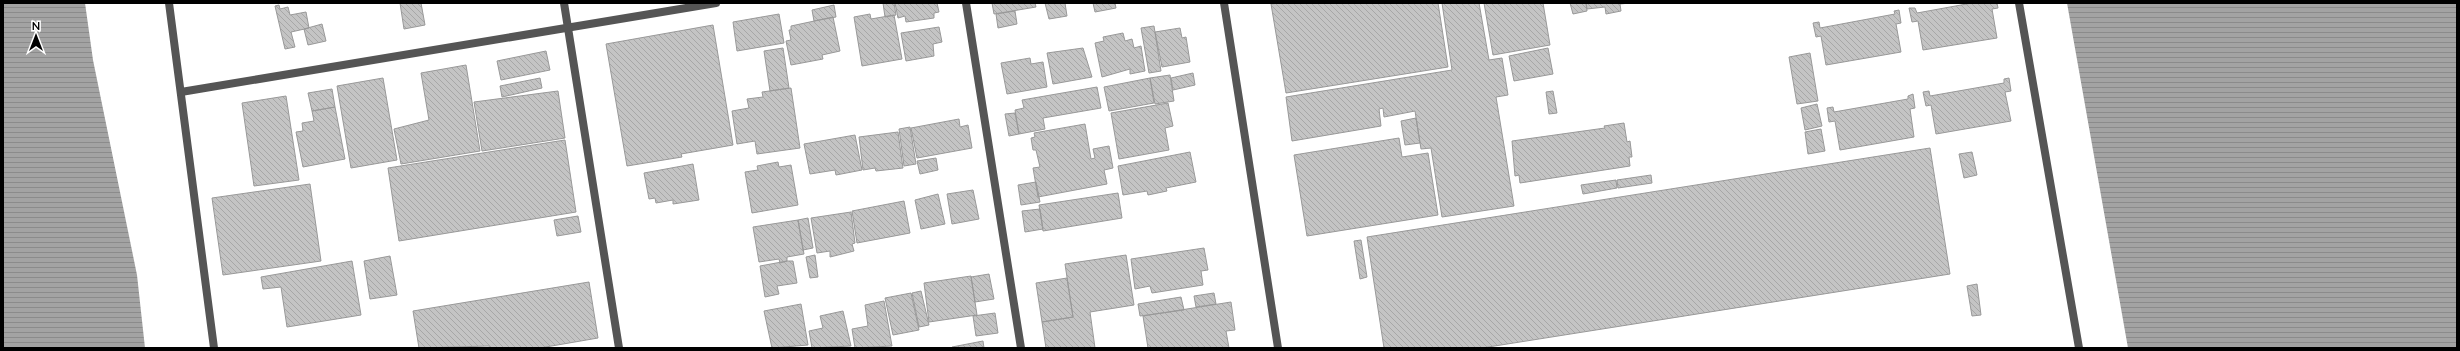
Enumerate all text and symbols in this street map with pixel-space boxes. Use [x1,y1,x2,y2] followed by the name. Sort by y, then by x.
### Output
[16,16,56,56] north arrow
[32,19,40,32] text: N

